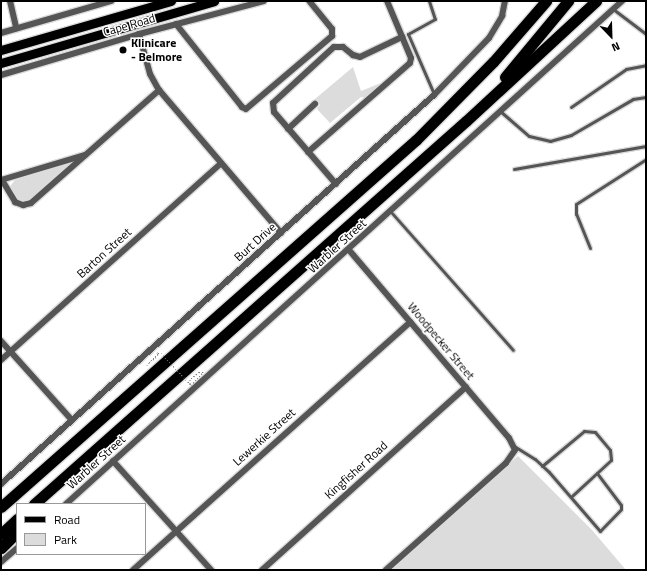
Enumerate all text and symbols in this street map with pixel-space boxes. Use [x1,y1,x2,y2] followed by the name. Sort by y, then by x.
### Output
[101,11,157,39] street label: Cape Road
[591,16,631,56] north arrow
[131,36,182,64] place label: Klinicare - Belmore
[609,38,622,56] text: N
[118,45,128,55] marker: Klinicare - Belmore
[305,216,369,276] street label: Warbler Street
[231,220,279,264] street label: Burt Drive
[74,225,134,281] street label: Barton Street
[404,299,478,383] street label: Woodpecker Street
[230,405,298,469] street label: Lewerkie Street
[64,432,128,492] street label: Warbler Street
[322,438,390,502] street label: Kingfisher Road
[16,503,146,555] legend
[54,510,80,529] text: Road
[54,530,77,549] text: Park

